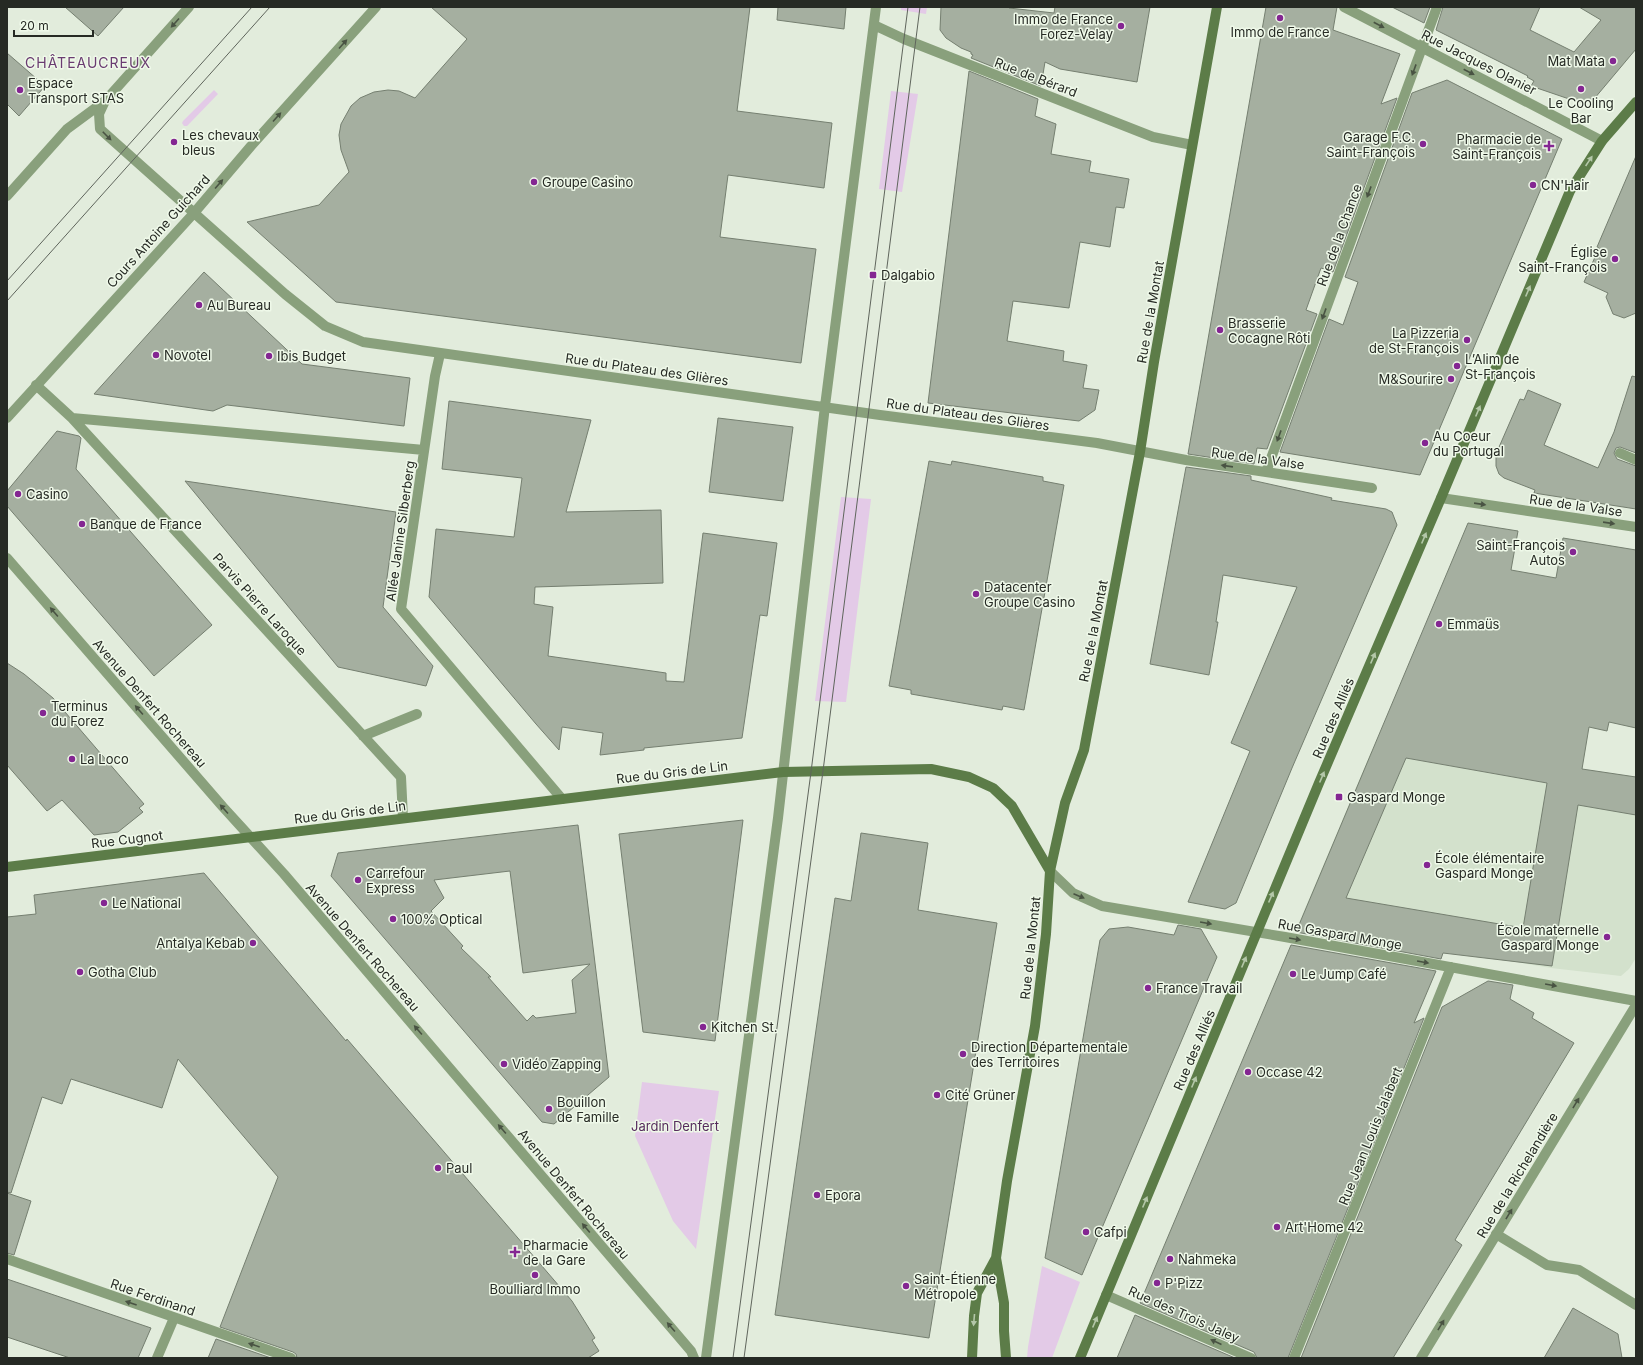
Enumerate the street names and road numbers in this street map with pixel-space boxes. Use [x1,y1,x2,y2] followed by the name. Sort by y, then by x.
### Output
[1419,26,1539,98] street label: Rue Jacques Olanier
[992,54,1080,100] street label: Rue de Bérard
[103,171,213,291] street label: Cours Antoine Guichard
[1313,182,1365,288] street label: Rue de la Chance
[1133,260,1167,364] street label: Rue de la Montat
[564,350,730,388] street label: Rue du Plateau des Glières
[885,395,1051,433] street label: Rue du Plateau des Glières
[1210,444,1306,472] street label: Rue de la Valse
[382,460,418,602] street label: Allée Janine Silberberg
[1528,491,1624,519] street label: Rue de la Valse
[210,550,310,658] street label: Parvis Pierre Laroque
[1075,579,1111,683] street label: Rue de la Montat
[90,635,210,771] street label: Avenue Denfert Rochereau
[1309,675,1357,761] street label: Rue des Alliés
[615,757,729,787] street label: Rue du Gris de Lin
[293,797,407,827] street label: Rue du Gris de Lin
[90,827,164,851] street label: Rue Cugnot
[303,879,423,1015] street label: Avenue Denfert Rochereau
[1017,896,1043,1000] street label: Rue de la Montat
[1277,915,1403,953] street label: Rue Gaspard Monge
[1170,1007,1218,1093] street label: Rue des Alliés
[1335,1065,1405,1207] street label: Rue Jean Louis Jalabert
[1473,1109,1561,1241] street label: Rue de la Richelandière
[515,1126,633,1262] street label: Avenue Denfert Rochereau
[109,1275,197,1319] street label: Rue Ferdinand
[1126,1282,1242,1346] street label: Rue des Trois Jaley

